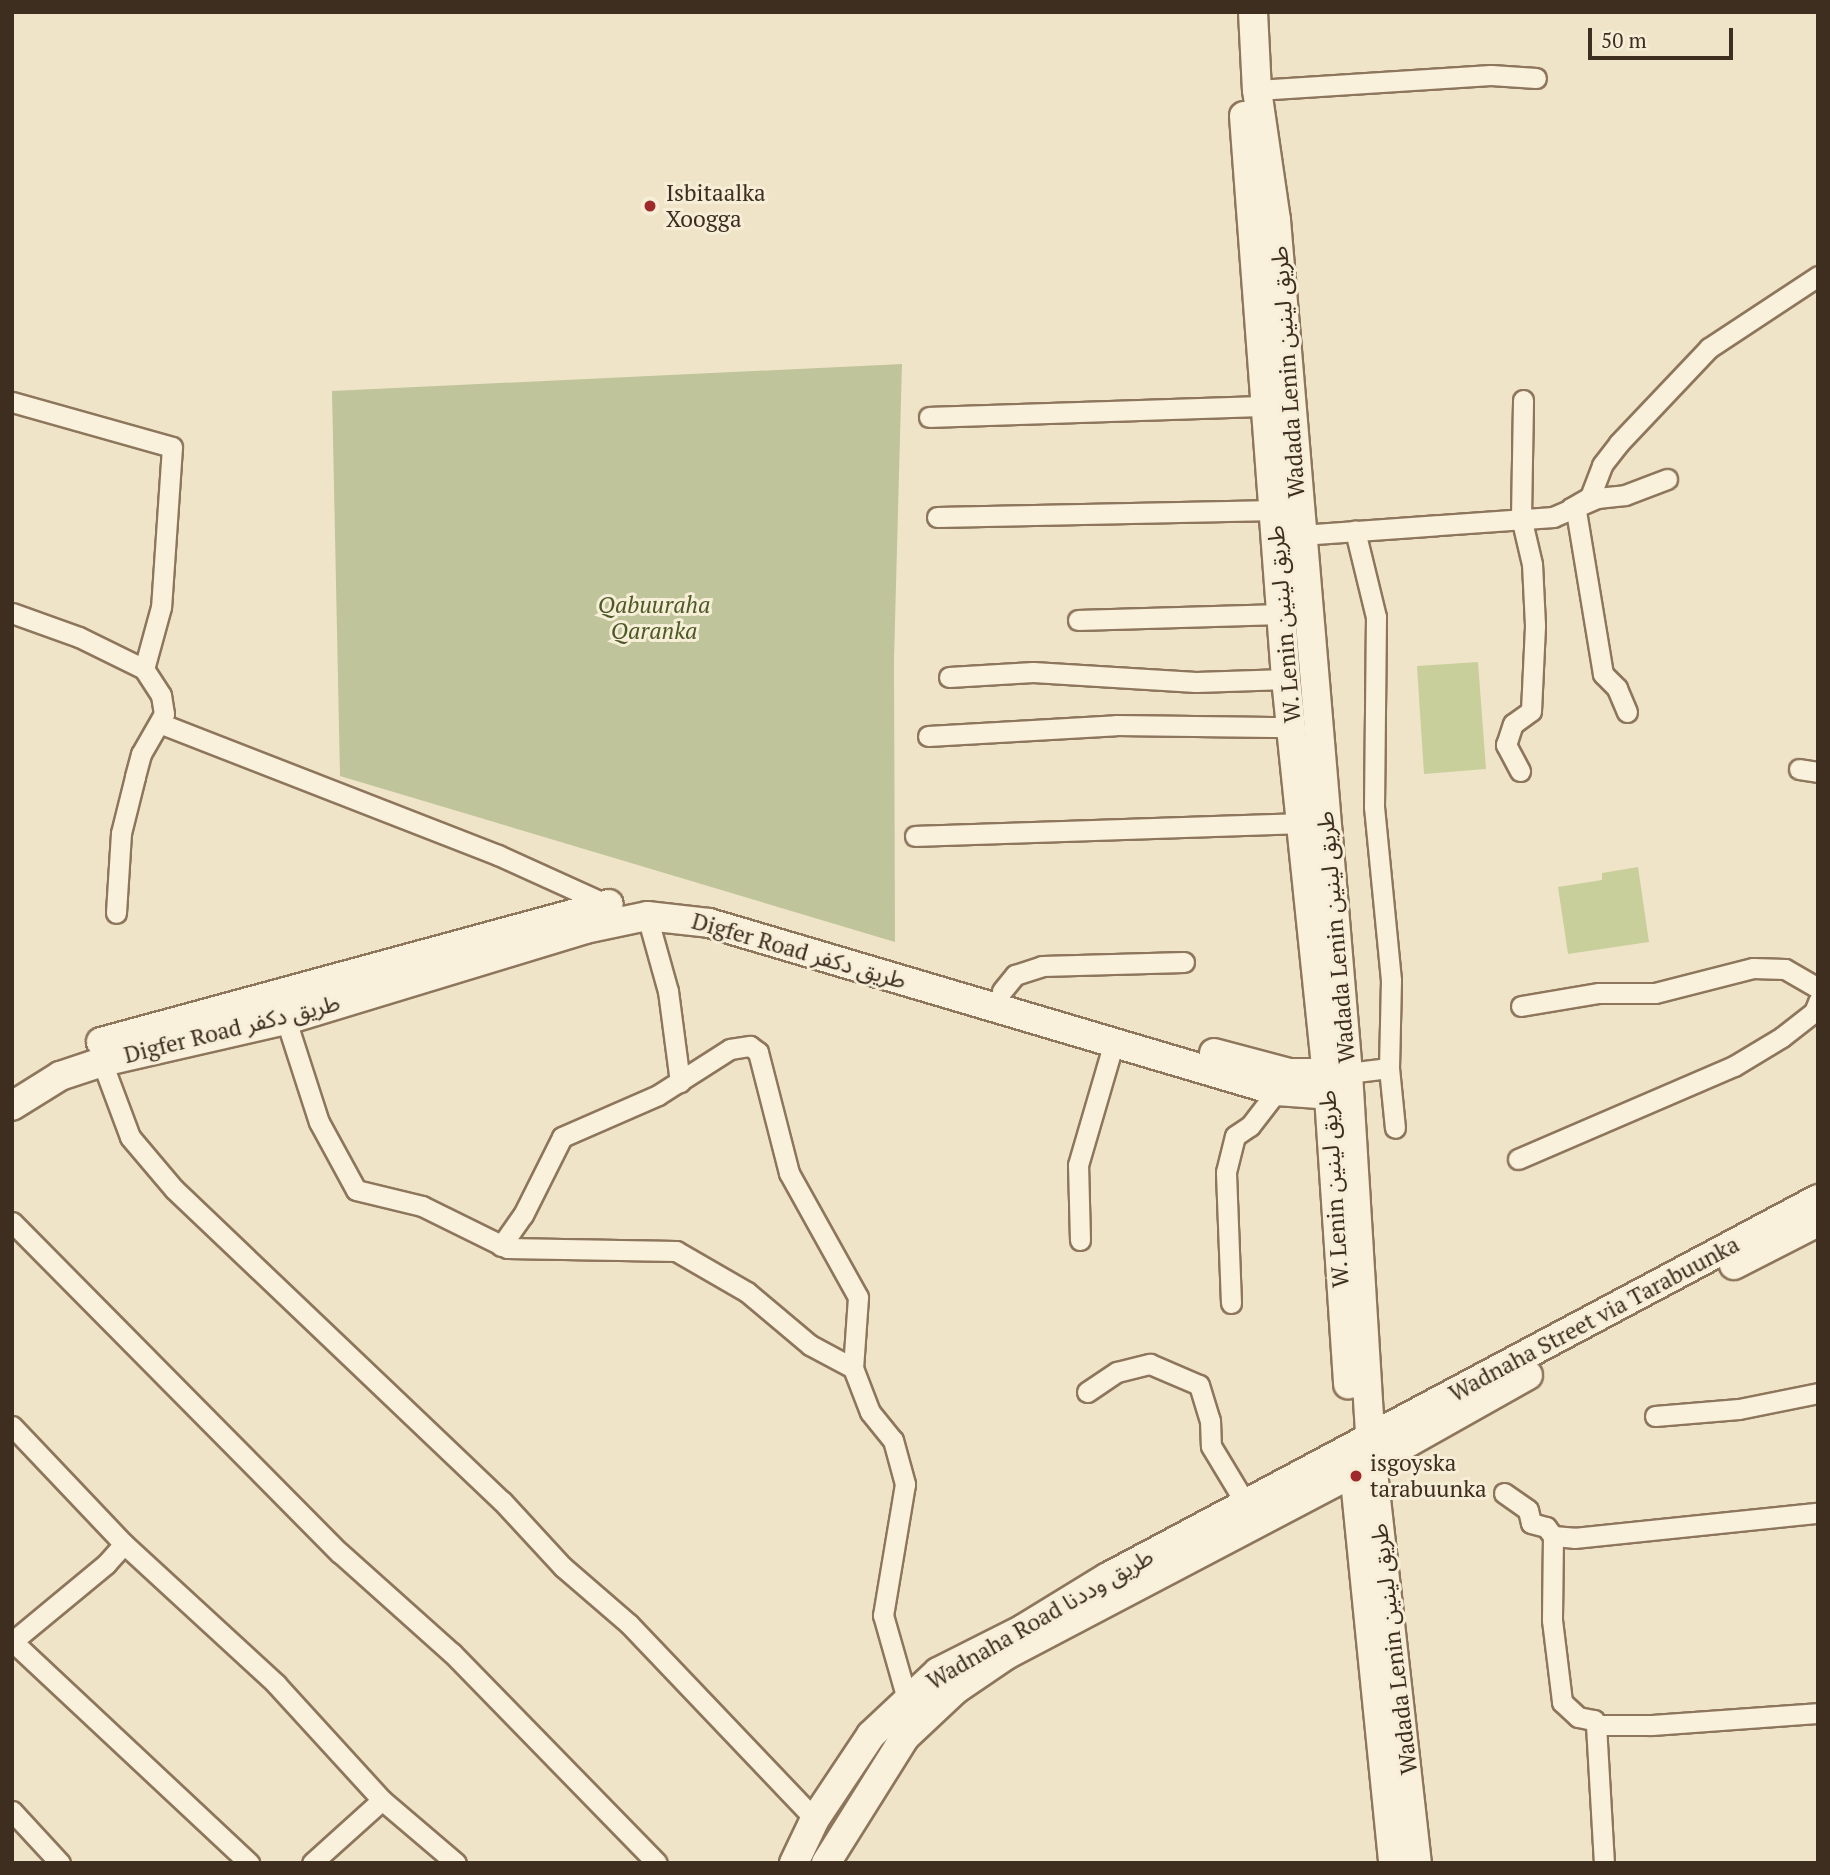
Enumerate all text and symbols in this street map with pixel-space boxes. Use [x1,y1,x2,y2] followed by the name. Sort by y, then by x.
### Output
[1592,14,1737,58] scale bar
[1601,26,1647,54] text: 50 m
[666,179,766,233] place label: Isbitaalka Xoogga
[640,196,660,216] marker: Isbitaalka Xoogga
[1265,245,1311,499] street label: Wadada Lenin طريق لينين
[1262,524,1306,724] street label: W. Lenin طريق لينين
[598,591,710,645] park label: Qabuuraha Qaranka
[1311,810,1361,1064] street label: Wadada Lenin طريق لينين
[689,907,909,995] street label: Digfer Road طريق دكفر
[121,989,343,1069] street label: Digfer Road طريق دكفر
[1313,1089,1355,1289] street label: W. Lenin طريق لينين
[1444,1231,1744,1407] street label: Wadnaha Street via Tarabuunka
[1370,1449,1487,1503] place label: isgoyska tarabuunka
[1348,1468,1364,1484] marker: isgoyska tarabuunka
[1365,1522,1423,1776] street label: Wadada Lenin طريق لينين
[922,1543,1158,1695] street label: Wadnaha Road طريق وددنا

